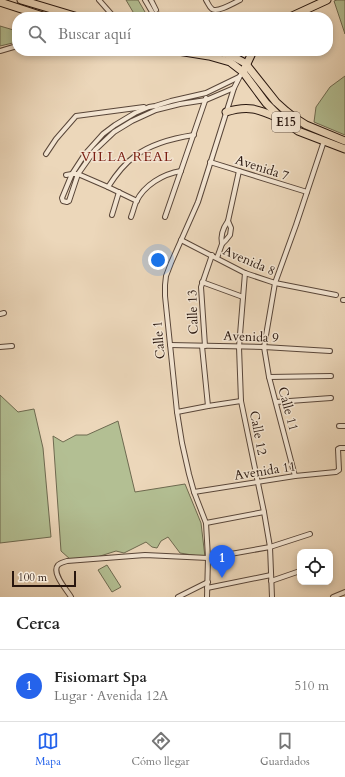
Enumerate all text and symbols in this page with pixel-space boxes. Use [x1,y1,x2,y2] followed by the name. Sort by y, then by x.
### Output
[12,12,333,56] search box
[26,23,48,45] icon: search
[58,24,131,44] text: Buscar aquí
[272,112,300,132] road number: E15
[81,147,173,166] district label: VILLA REAL
[233,151,291,185] street label: Avenida 7
[220,242,278,280] street label: Avenida 8
[148,250,168,270] your location
[183,289,203,335] street label: Calle 13
[148,320,170,360] street label: Calle 1
[223,327,279,347] street label: Avenida 9
[273,385,303,433] street label: Calle 11
[245,409,271,457] street label: Calle 12
[233,457,297,485] street label: Avenida 11
[209,545,235,578] pin: 1
[297,549,333,585] map controls
[297,549,333,585] button: locate
[12,569,76,588] scale bar
[18,570,47,585] text: 100 m
[16,612,60,635] text: Cerca
[54,667,147,687] text: Fisiomart Spa
[26,677,32,695] text: 1
[295,677,329,695] text: 510 m
[54,687,168,705] text: Lugar · Avenida 12A
[35,730,61,769] tab: Mapa
[132,730,190,769] tab: Cómo llegar
[260,730,310,769] tab: Guardados

